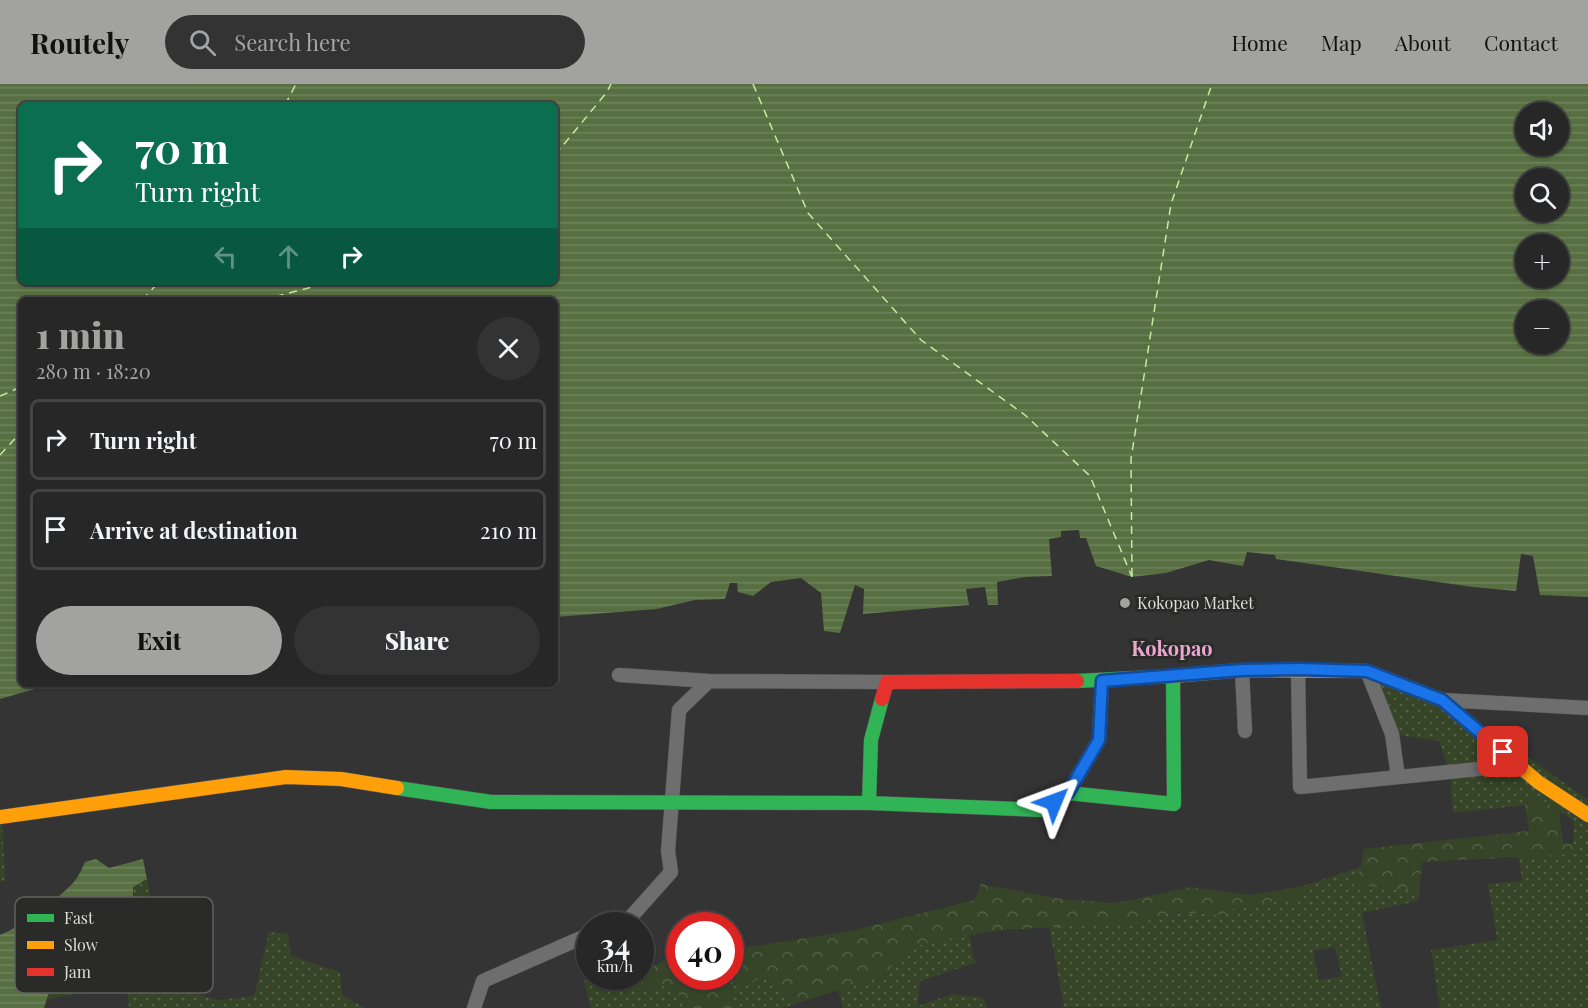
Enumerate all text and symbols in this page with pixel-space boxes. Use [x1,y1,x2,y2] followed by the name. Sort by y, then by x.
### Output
[165,15,585,69] search box
[30,24,129,61] text: Routely
[186,26,219,59] icon: search
[234,27,351,57] text: Search here
[1232,28,1288,56] text: Home
[1321,28,1362,56] text: Map
[1395,28,1451,56] text: About
[1484,28,1558,56] text: Contact
[1515,102,1569,354] map controls
[1515,102,1569,156] button: sound
[135,119,229,175] text: 70 m
[36,126,114,204] icon: right
[1515,168,1569,222] button: search
[135,173,260,209] text: Turn right
[1515,234,1569,288] button: +
[209,240,242,273] icon: left
[272,240,305,273] icon: ahead
[335,240,368,273] icon: right
[1515,300,1569,354] button: −
[36,310,125,358] text: 1 min
[477,317,540,380] button: close
[36,357,151,384] text: 280 m · 18:20
[39,423,72,456] icon: right
[90,425,196,455] text: Turn right
[490,425,537,455] text: 70 m
[39,513,72,546] icon: arrive
[90,515,298,545] text: Arrive at destination
[480,515,537,545] text: 210 m
[1137,592,1254,613] place label: Kokopao Market
[1118,596,1132,610] marker: Kokopao Market
[36,606,282,675] button: Exit
[294,606,540,675] button: Share
[1131,634,1213,661] district label: Kokopao
[1477,726,1528,777] pin
[1486,735,1519,768] icon: arrive
[1022,770,1086,834] position arrow
[15,897,213,993] legend
[64,907,94,928] text: Fast
[666,912,744,990] speed limit sign: 40
[600,924,630,964] text: 34
[64,934,99,955] text: Slow
[597,956,633,976] text: km/h
[63,961,91,982] text: Jam

